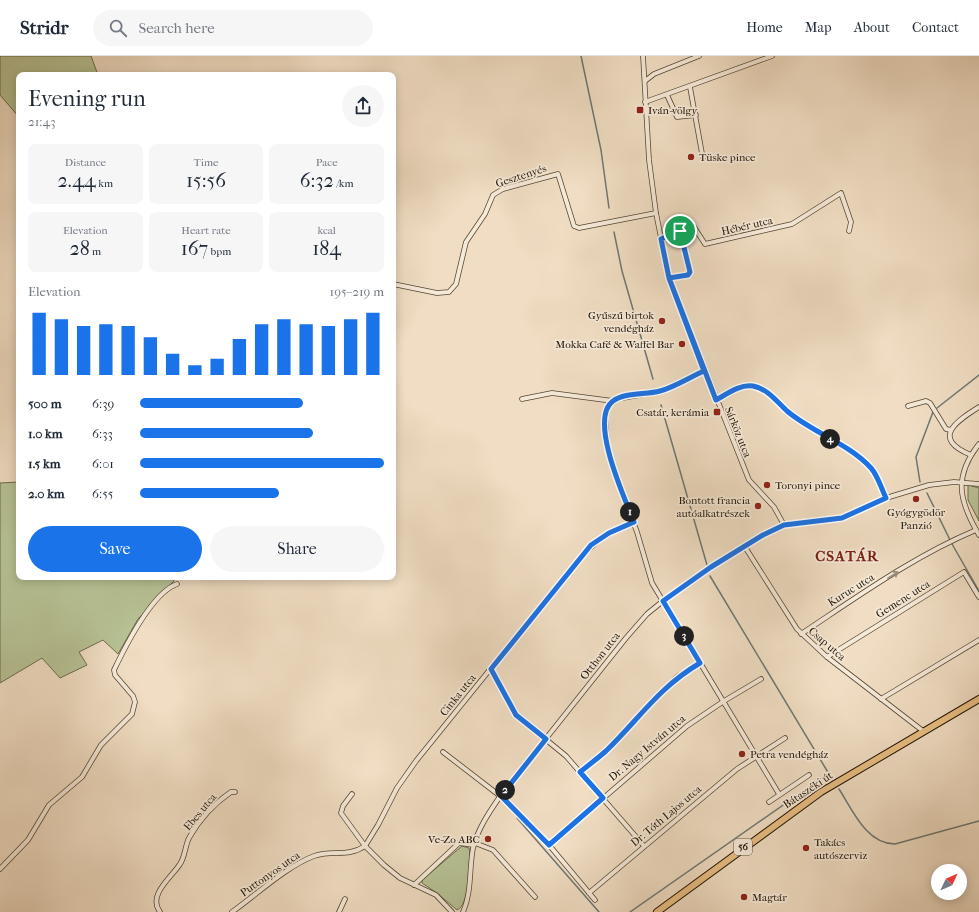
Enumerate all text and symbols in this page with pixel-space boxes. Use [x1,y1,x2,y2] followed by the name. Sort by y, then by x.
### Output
[93,10,373,46] search box
[20,17,69,39] text: Stridr
[107,17,129,39] icon: search
[139,19,215,37] text: Search here
[746,19,783,36] text: Home
[805,19,832,36] text: Map
[854,19,890,36] text: About
[912,19,959,36] text: Contact
[342,85,384,127] button: share
[28,86,146,112] text: Evening run
[648,104,699,117] place label: Iván-völgy
[635,105,645,115] marker: Iván-völgy
[28,114,55,129] text: 21:43
[699,151,756,164] place label: Tüske pince
[686,152,696,162] marker: Tüske pince
[65,156,106,169] text: Distance
[193,156,218,169] text: Time
[316,156,338,169] text: Pace
[494,162,548,190] street label: Gesztenyés
[58,169,96,192] text: 2.44
[186,169,226,192] text: 15:56
[300,169,334,192] text: 6:32
[96,177,113,190] text: km
[334,177,354,190] text: /km
[663,214,697,248] pin
[720,214,775,238] street label: Hébér utca
[669,220,691,242] icon: arrive
[63,224,108,237] text: Elevation
[181,224,231,237] text: Heart rate
[317,224,336,237] text: kcal
[69,237,90,260] text: 28
[181,237,208,260] text: 167
[312,237,341,260] text: 184
[90,245,101,258] text: m
[208,245,231,258] text: bpm
[28,284,81,299] text: Elevation
[330,284,384,299] text: 195–219 m
[588,309,654,335] place label: Gyűszű birtok vendégház
[657,316,667,326] marker: Gyűszű birtok vendégház
[555,338,674,351] place label: Mokka Café & Waffel Bar
[677,339,687,349] marker: Mokka Café & Waffel Bar
[28,396,62,411] text: 500 m
[92,396,114,411] text: 6:39
[722,405,754,460] street label: Sárköz utca
[636,406,710,419] place label: Csatár, kerámia
[712,407,722,417] marker: Csatár, kerámia
[28,426,63,441] text: 1.0 km
[92,426,113,441] text: 6:33
[820,429,840,449] pin: 4
[827,432,833,445] text: 4
[28,456,61,471] text: 1.5 km
[92,456,114,471] text: 6:01
[775,479,841,492] place label: Toronyi pince
[762,480,772,490] marker: Toronyi pince
[28,486,65,501] text: 2.0 km
[92,486,113,501] text: 6:55
[676,494,751,520] place label: Bontott francia autóalkatrészek
[911,494,921,504] marker: Gyógygödör Panzió
[753,501,763,511] marker: Bontott francia autóalkatrészek
[620,502,640,522] pin: 1
[628,505,632,518] text: 1
[887,506,945,532] place label: Gyógygödör Panzió
[28,526,202,572] button: Save
[210,526,384,572] button: Share
[815,547,879,565] district label: CSATÁR
[825,570,877,609] street label: Kuruc utca
[887,570,899,578] one-way arrow
[874,577,933,621] street label: Gemenc utca
[806,624,849,664] street label: Csap utca
[674,626,694,646] pin: 3
[577,629,623,682] street label: Otthon utca
[682,629,686,642] text: 3
[437,671,479,719] street label: Cinka utca
[606,712,689,784] street label: Dr. Nagy István utca
[750,748,829,761] place label: Petra vendégház
[737,749,747,759] marker: Petra vendégház
[781,769,835,811] street label: Bátaszéki út
[495,780,515,800] pin: 2
[628,782,705,849] street label: Dr. Tóth Lajos utca
[502,783,508,796] text: 2
[181,790,220,833] street label: Ebes utca
[427,833,480,846] place label: Ve-Zo ABC
[483,834,493,844] marker: Ve-Zo ABC
[814,836,868,862] place label: Takács autószerviz
[734,839,752,855] road number: 56
[801,843,811,853] marker: Takács autószerviz
[238,848,303,899] street label: Puttonyos utca
[931,864,967,900] north arrow
[931,864,967,900] map controls
[752,891,787,904] place label: Magtár
[739,892,749,902] marker: Magtár

